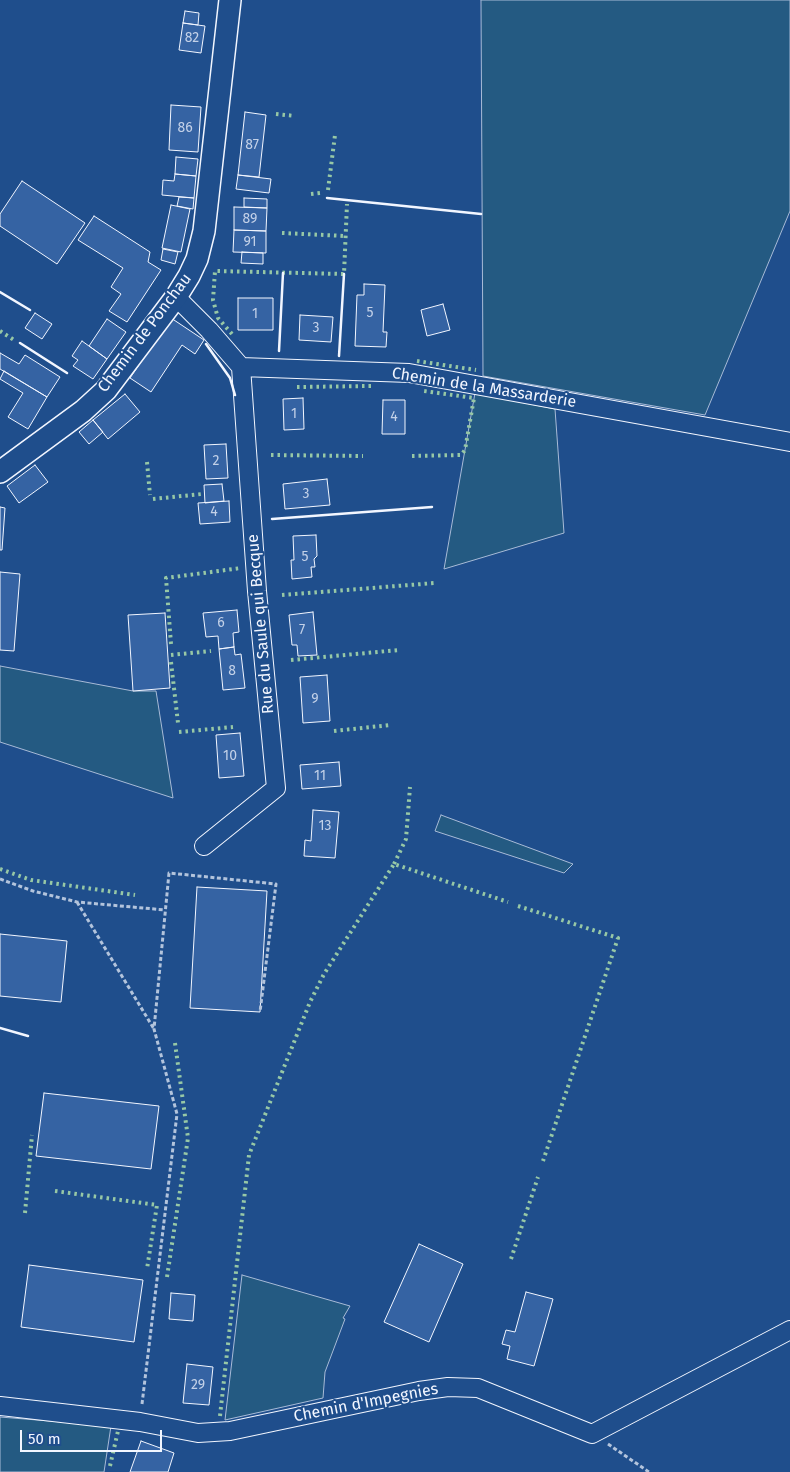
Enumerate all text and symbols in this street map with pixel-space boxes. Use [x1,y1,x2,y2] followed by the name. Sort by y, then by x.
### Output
[185,30,199,46] house number: 82
[177,120,193,136] house number: 86
[245,137,259,153] house number: 87
[243,211,257,227] house number: 89
[243,234,257,250] house number: 91
[94,270,196,396] street label: Chemin de Ponchau
[366,305,374,321] house number: 5
[252,306,258,322] house number: 1
[313,320,319,336] house number: 3
[390,364,578,412] street label: Chemin de la Massarderie
[291,406,297,422] house number: 1
[390,409,398,425] house number: 4
[213,453,219,469] house number: 2
[303,486,309,502] house number: 3
[210,504,218,520] house number: 4
[244,533,278,715] street label: Rue du Saule qui Becque
[301,549,309,565] house number: 5
[217,615,225,631] house number: 6
[299,622,305,638] house number: 7
[228,663,236,679] house number: 8
[311,691,319,707] house number: 9
[223,748,237,764] house number: 10
[314,768,326,784] house number: 11
[318,818,332,834] house number: 13
[191,1377,205,1393] house number: 29
[292,1380,440,1426] street label: Chemin d'Impegnies
[22,1420,165,1452] scale bar
[28,1430,61,1448] text: 50 m

